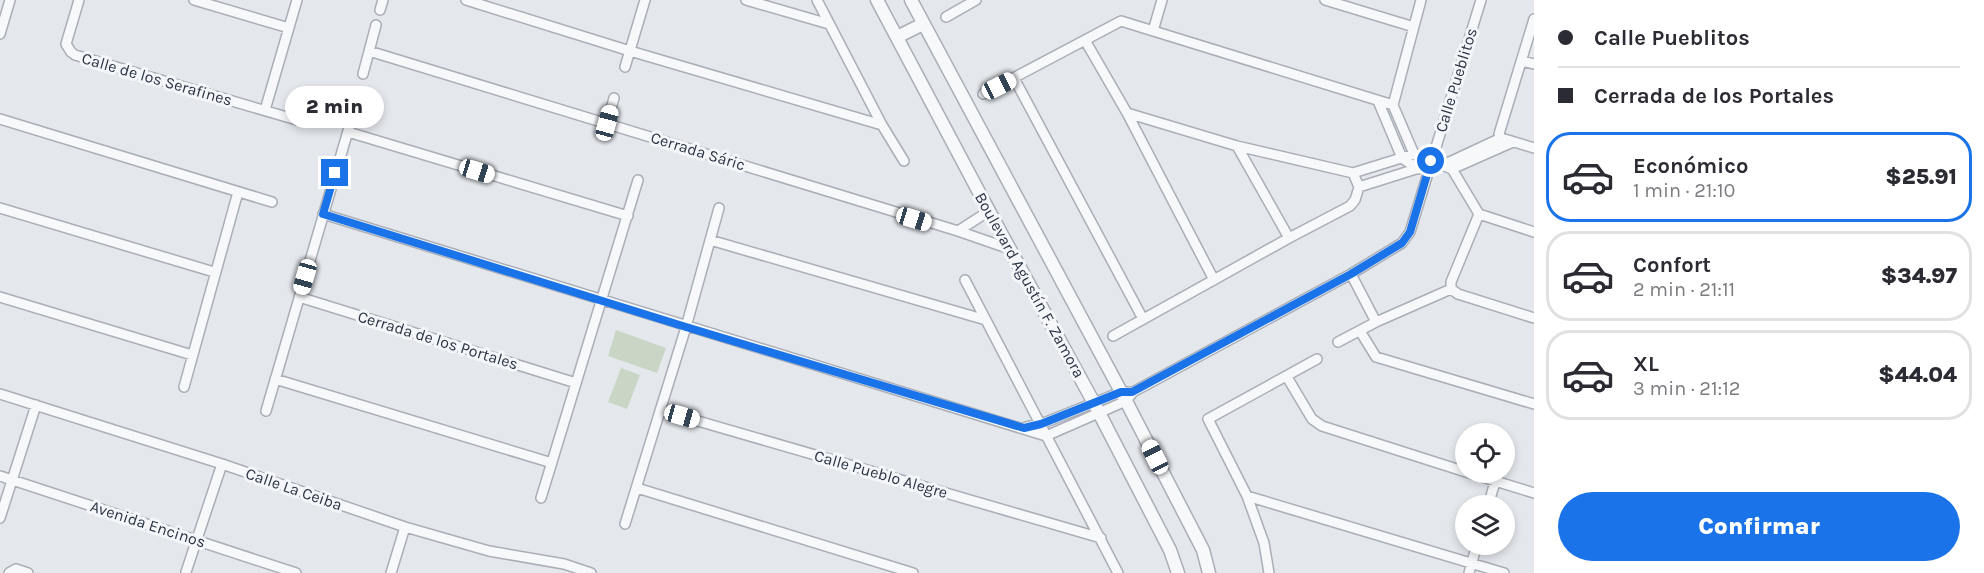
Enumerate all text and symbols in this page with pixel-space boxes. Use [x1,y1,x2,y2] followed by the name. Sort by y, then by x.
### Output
[1431,25,1481,135] street label: Calle Pueblitos
[1594,25,1750,51] text: Calle Pueblitos
[80,48,234,110] street label: Calle de los Serafines
[979,70,1019,102] car
[1594,83,1834,109] text: Cerrada de los Portales
[286,86,385,128] callout: 2 min
[306,95,363,118] text: 2 min
[594,103,620,143] car
[648,128,748,174] street label: Cerrada Sáric
[1417,147,1444,174] route start
[1561,150,1615,204] icon: car
[1633,153,1748,179] text: Económico
[457,157,497,185] car
[321,159,348,186] route end
[1885,164,1957,190] text: $25.91
[1633,179,1735,202] text: 1 min · 21:10
[971,189,1089,381] street label: Boulevard Agustín F. Zamora
[894,205,934,233] car
[1561,249,1615,303] icon: car
[1633,252,1711,278] text: Confort
[291,257,319,297] car
[1881,263,1957,289] text: $34.97
[1633,278,1735,301] text: 2 min · 21:11
[355,307,521,373] street label: Cerrada de los Portales
[1561,348,1615,402] icon: car
[1633,351,1659,377] text: XL
[1878,362,1957,388] text: $44.04
[1633,377,1740,400] text: 3 min · 21:12
[662,402,702,430] car
[1455,423,1515,555] map controls
[1455,423,1515,483] button: locate
[1139,437,1171,477] car
[812,446,950,502] street label: Calle Pueblo Alegre
[243,464,345,514] street label: Calle La Ceiba
[1558,492,1960,561] button: Confirmar
[1455,495,1515,555] button: layers
[88,496,208,552] street label: Avenida Encinos

